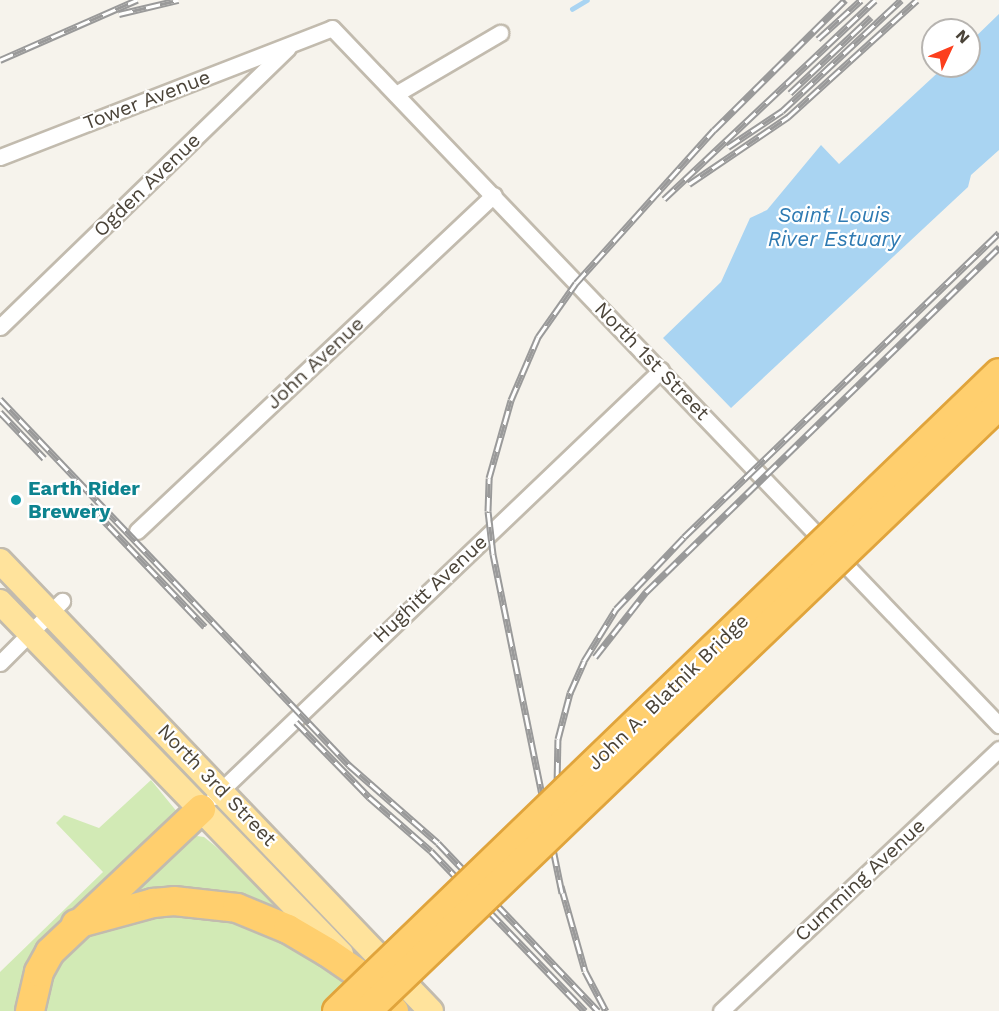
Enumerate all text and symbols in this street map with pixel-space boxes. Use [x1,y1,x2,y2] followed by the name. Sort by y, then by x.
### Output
[921,18,981,78] north arrow
[952,26,974,47] text: N
[80,65,214,135] street label: Tower Avenue
[88,128,206,242] street label: Ogden Avenue
[767,202,901,252] water label: Saint Louis River Estuary
[589,297,715,425] street label: North 1st Street
[261,311,369,415] street label: John Avenue
[28,476,140,523] place label: Earth Rider Brewery
[9,493,23,507] marker: Earth Rider Brewery
[368,530,492,648] street label: Hughitt Avenue
[582,608,754,776] street label: John A. Blatnik Bridge
[153,719,281,851] street label: North 3rd Street
[790,813,930,947] street label: Cumming Avenue

